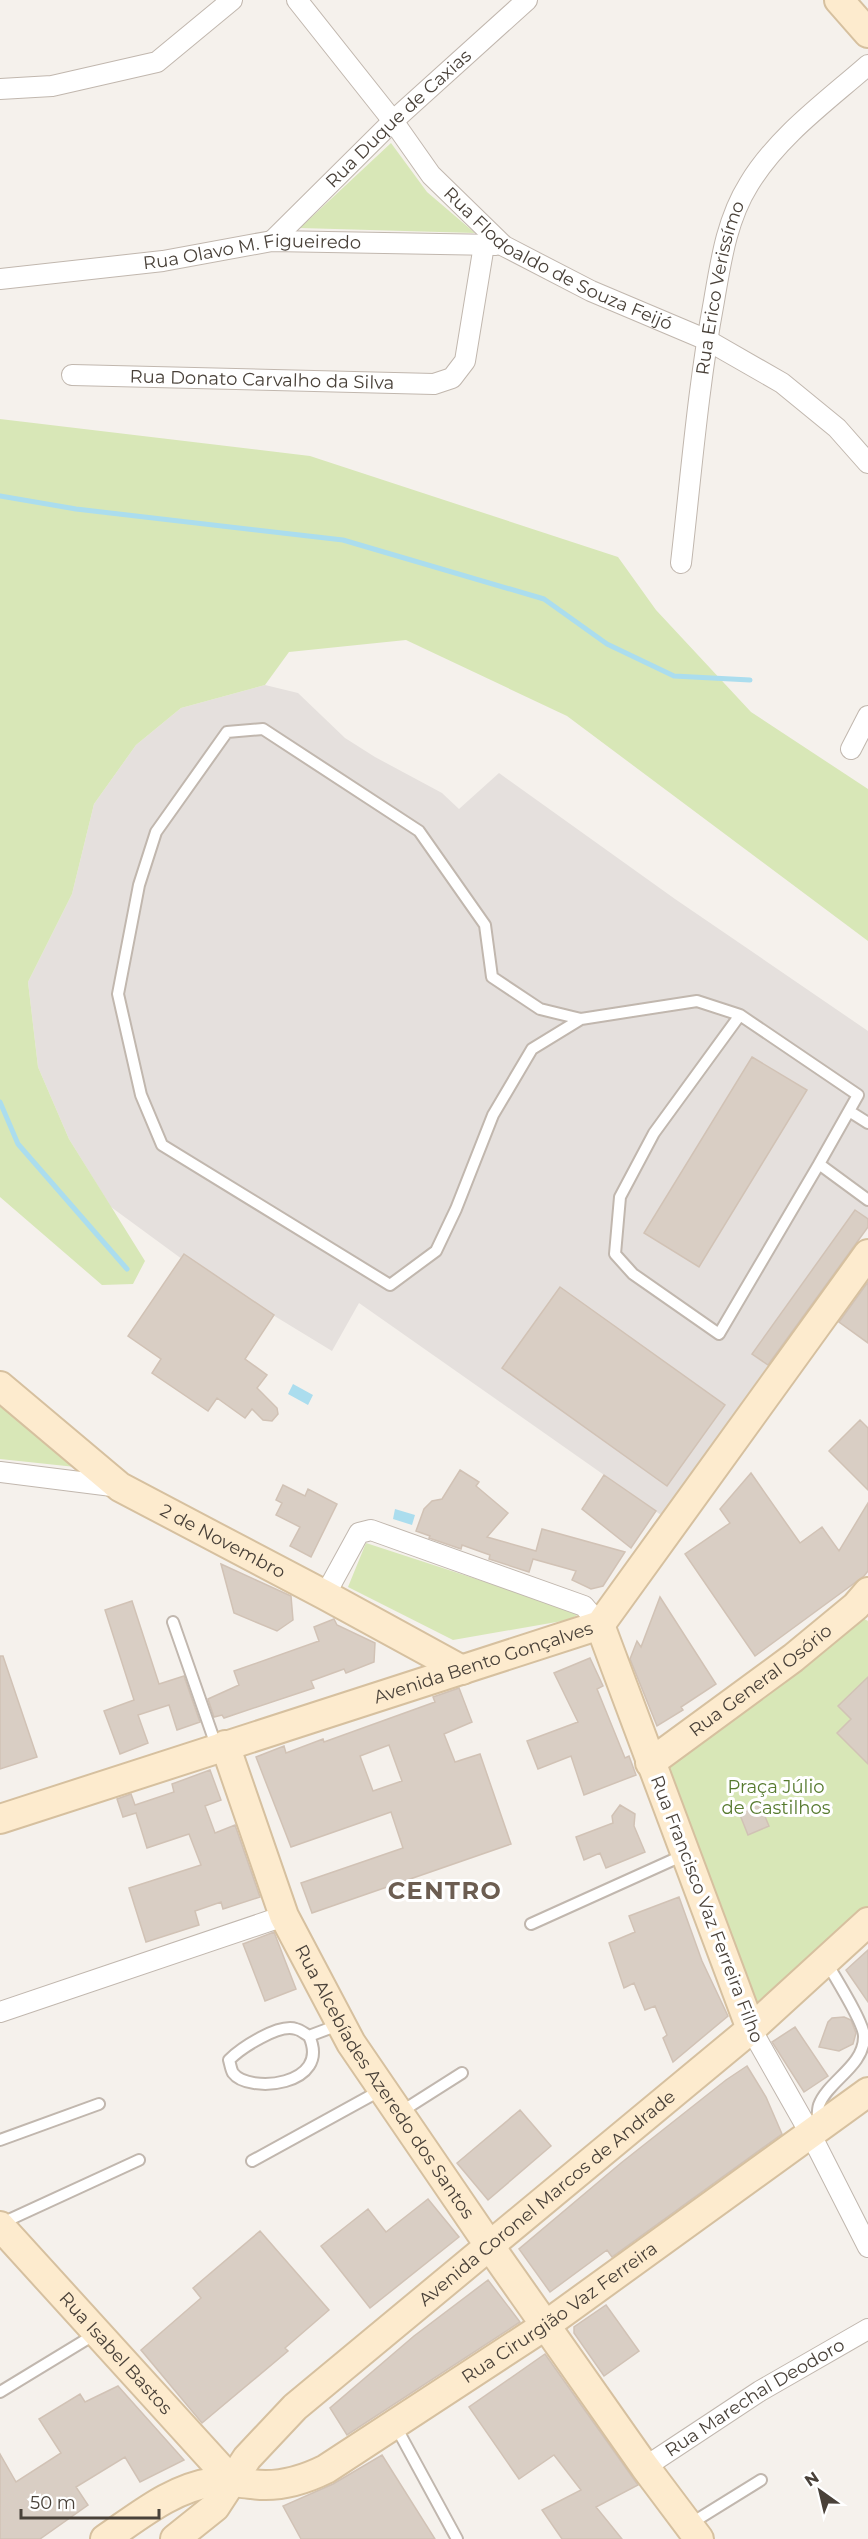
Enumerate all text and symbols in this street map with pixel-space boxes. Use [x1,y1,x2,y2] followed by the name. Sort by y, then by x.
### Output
[321,45,476,193] street label: Rua Duque de Caxias
[439,182,676,335] street label: Rua Flodoaldo de Souza Feijó
[691,197,749,377] street label: Rua Erico Verissímo
[142,230,361,274] street label: Rua Olavo M. Figueiredo
[129,365,394,394] street label: Rua Donato Carvalho da Silva
[156,1499,289,1583] street label: 2 de Novembro
[371,1617,596,1708] street label: Avenida Bento Gonçalves
[685,1619,836,1742] street label: Rua General Osório
[646,1772,768,2046] street label: Rua Francisco Vaz Ferreira Filho
[721,1776,831,1819] park label: Praça Júlio de Castilhos
[388,1876,502,1905] district label: CENTRO
[290,1941,479,2223] street label: Rua Alcebíades Azeredo dos Santos
[414,2085,680,2311] street label: Avenida Coronel Marcos de Andrade
[457,2237,661,2388] street label: Rua Cirurgião Vaz Ferreira
[54,2287,177,2419] street label: Rua Isabel Bastos
[661,2334,849,2462] street label: Rua Marechal Deodoro
[790,2461,850,2521] north arrow
[801,2467,823,2490] text: N
[21,2482,159,2520] scale bar
[30,2492,76,2514] text: 50 m

